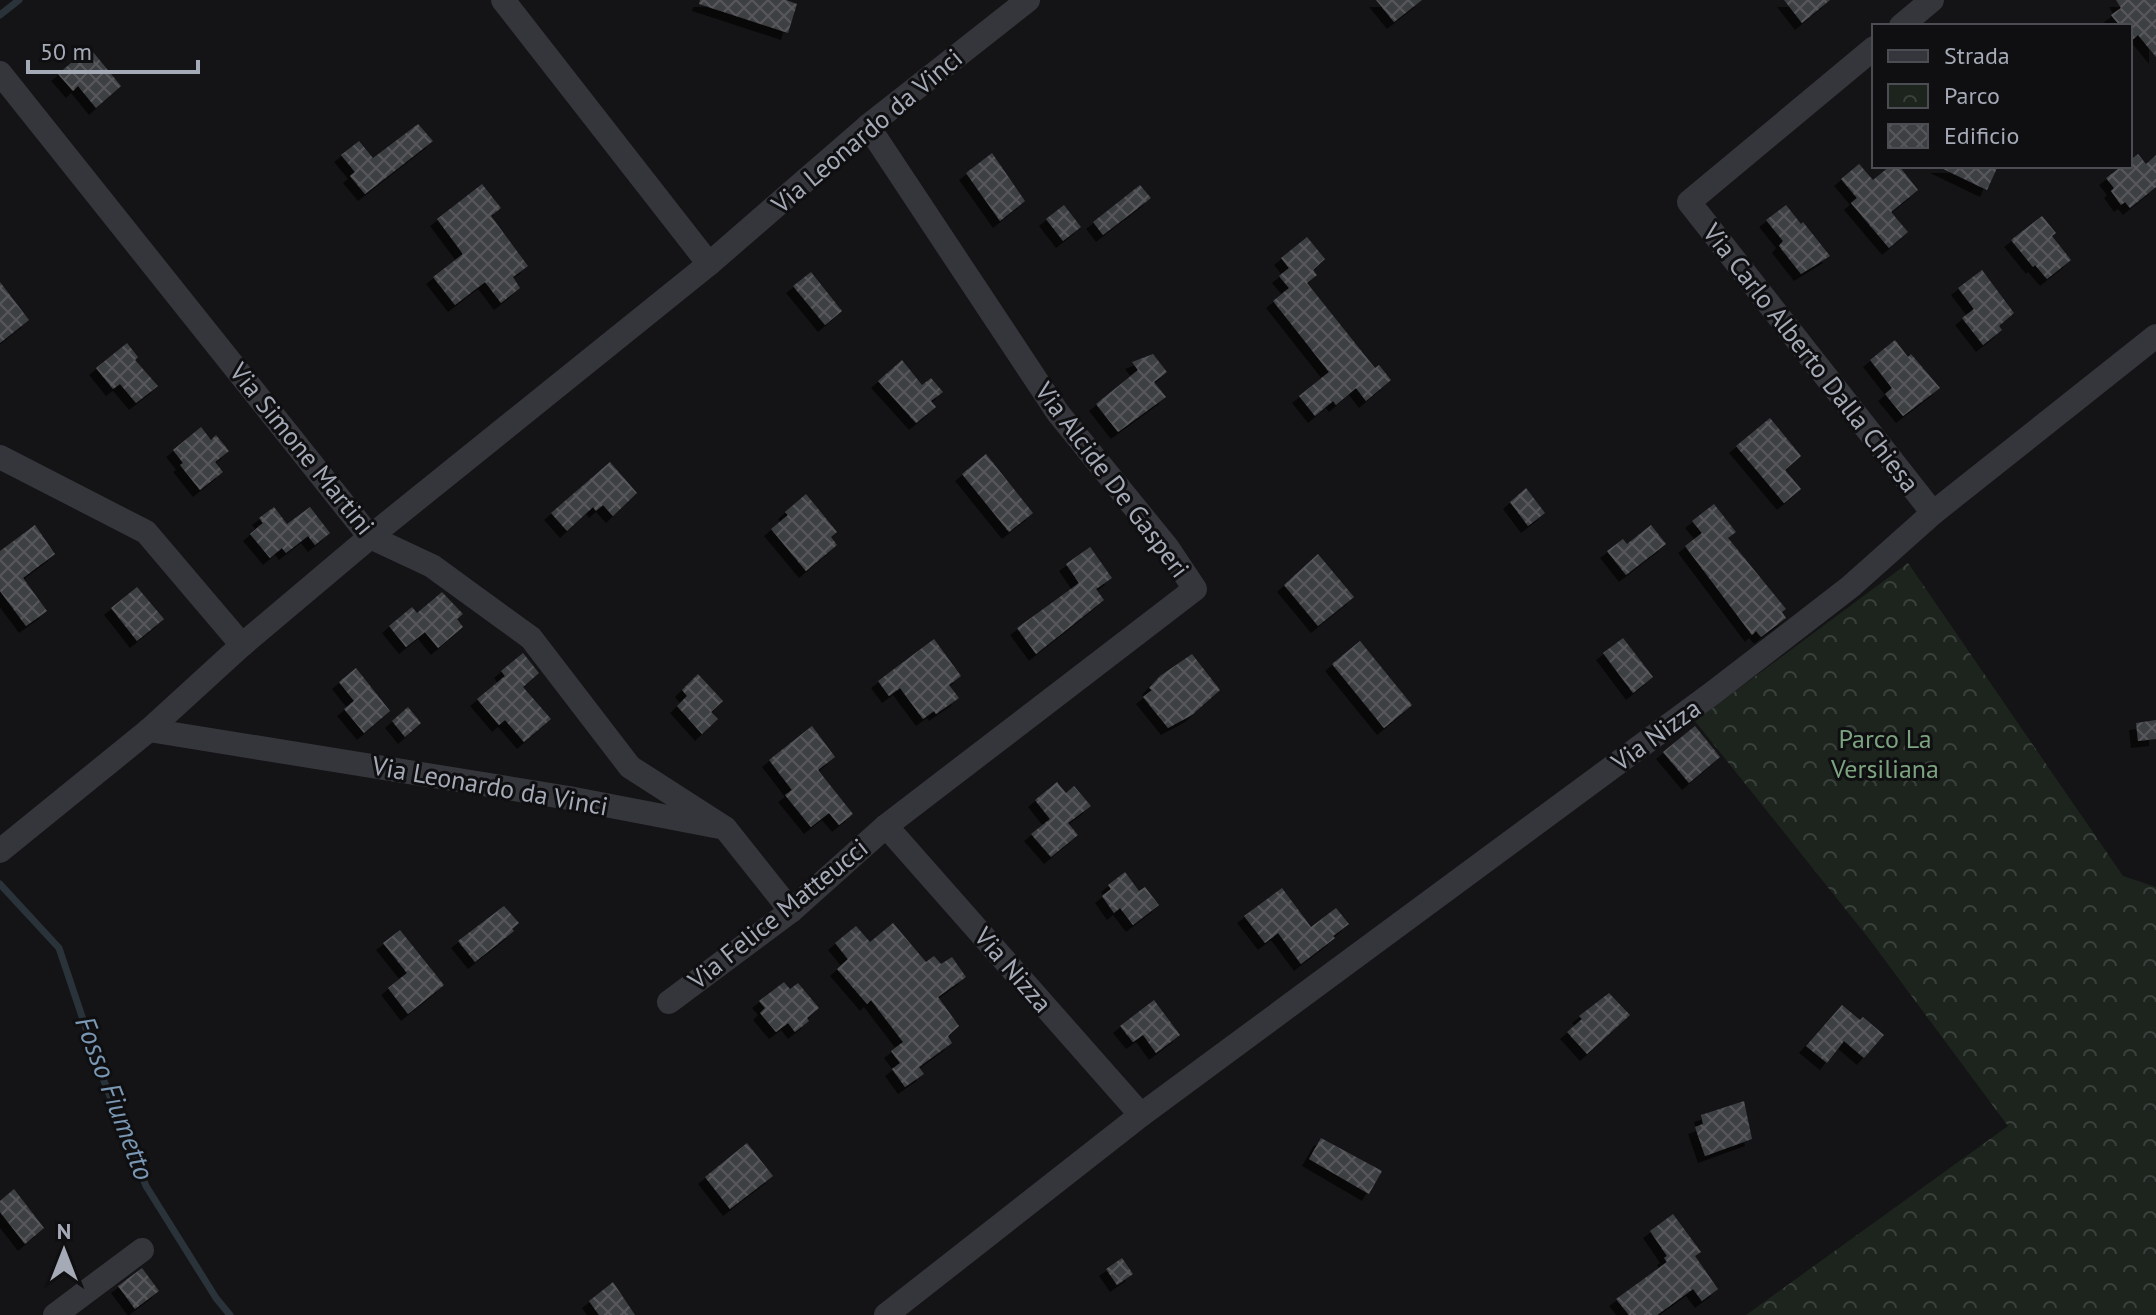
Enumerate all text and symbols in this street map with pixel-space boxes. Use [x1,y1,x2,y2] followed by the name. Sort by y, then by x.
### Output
[28,24,198,74] scale bar
[1872,24,2132,168] legend
[40,36,92,67] text: 50 m
[1944,40,2010,71] text: Strada
[764,41,969,221] street label: Via Leonardo da Vinci
[1944,80,2000,111] text: Parco
[1944,120,2019,151] text: Edificio
[1695,216,1927,499] street label: Via Carlo Alberto Dalla Chiesa
[222,355,382,541] street label: Via Simone Martini
[1027,375,1197,584] street label: Via Alcide De Gasperi
[1604,691,1707,779] street label: Via Nizza
[1830,722,1939,785] park label: Parco La Versiliana
[369,748,611,822] street label: Via Leonardo da Vinci
[680,831,874,997] street label: Via Felice Matteucci
[967,920,1059,1019] street label: Via Nizza
[67,1011,164,1185] water label: Fosso Fiumetto
[24,1211,104,1291] north arrow
[57,1217,71,1245] text: N

